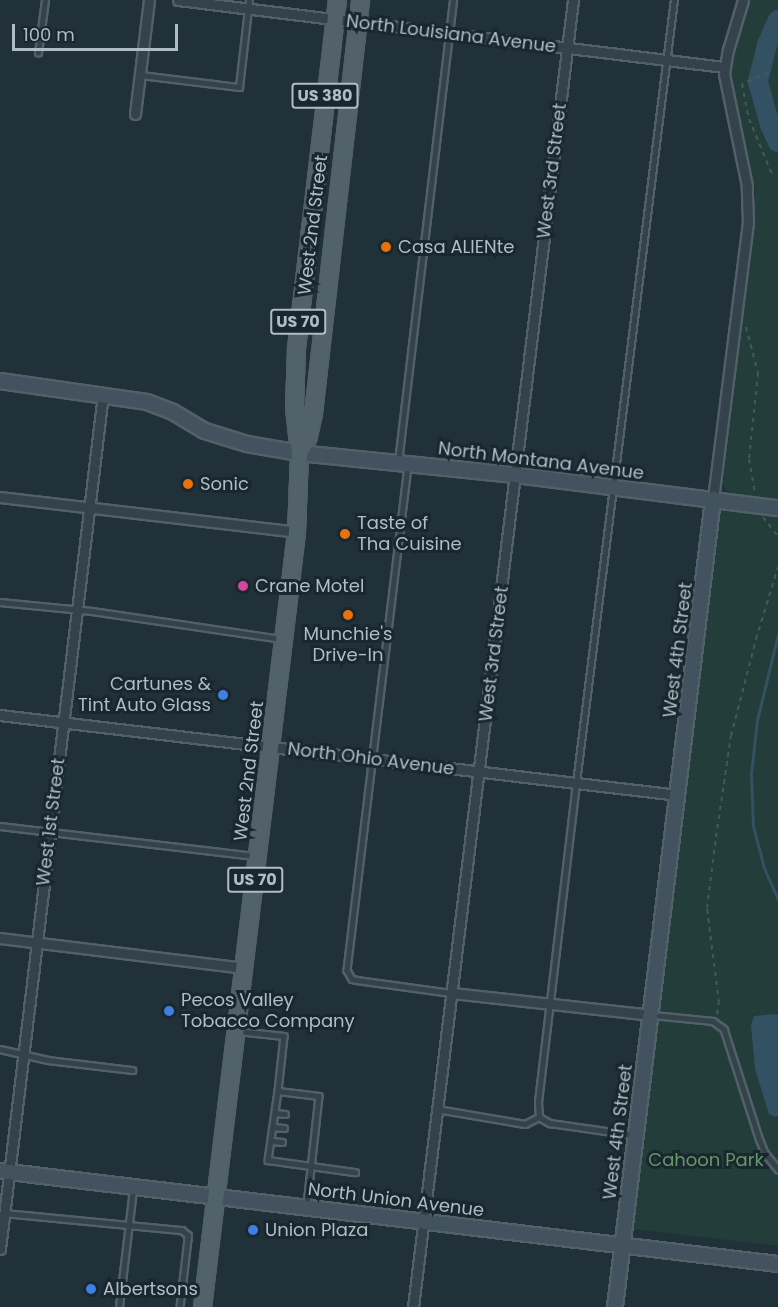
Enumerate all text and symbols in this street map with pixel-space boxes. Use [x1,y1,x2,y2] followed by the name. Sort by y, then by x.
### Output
[345,10,557,58] street label: North Louisiana Avenue
[15,12,182,50] scale bar
[23,22,75,47] text: 100 m
[290,83,360,109] road number: US 380
[533,102,571,240] street label: West 3rd Street
[294,154,332,296] street label: West 2nd Street
[398,236,514,258] place label: Casa ALIENte
[379,240,393,254] marker: Casa ALIENte
[270,309,326,335] road number: US 70
[437,438,645,484] street label: North Montana Avenue
[200,473,249,495] place label: Sonic
[181,477,195,491] marker: Sonic
[357,513,462,556] place label: Taste of Tha Cuisine
[338,527,352,541] marker: Taste of Tha Cuisine
[255,575,364,597] place label: Crane Motel
[236,579,250,593] marker: Crane Motel
[659,581,697,719] street label: West 4th Street
[475,585,513,723] street label: West 3rd Street
[341,608,355,622] marker: Munchie's Drive-In
[304,624,392,666] place label: Munchie's Drive-In
[78,674,211,716] place label: Cartunes & Tint Auto Glass
[216,688,230,702] marker: Cartunes & Tint Auto Glass
[230,700,268,842] street label: West 2nd Street
[286,738,456,780] street label: North Ohio Avenue
[32,757,70,887] street label: West 1st Street
[226,867,284,893] road number: US 70
[181,990,355,1032] place label: Pecos Valley Tobacco Company
[162,1004,176,1018] marker: Pecos Valley Tobacco Company
[599,1063,637,1201] street label: West 4th Street
[648,1149,764,1171] park label: Cahoon Park
[307,1178,485,1222] street label: North Union Avenue
[265,1219,368,1241] place label: Union Plaza
[246,1223,260,1237] marker: Union Plaza
[103,1278,198,1300] place label: Albertsons
[84,1282,98,1296] marker: Albertsons

